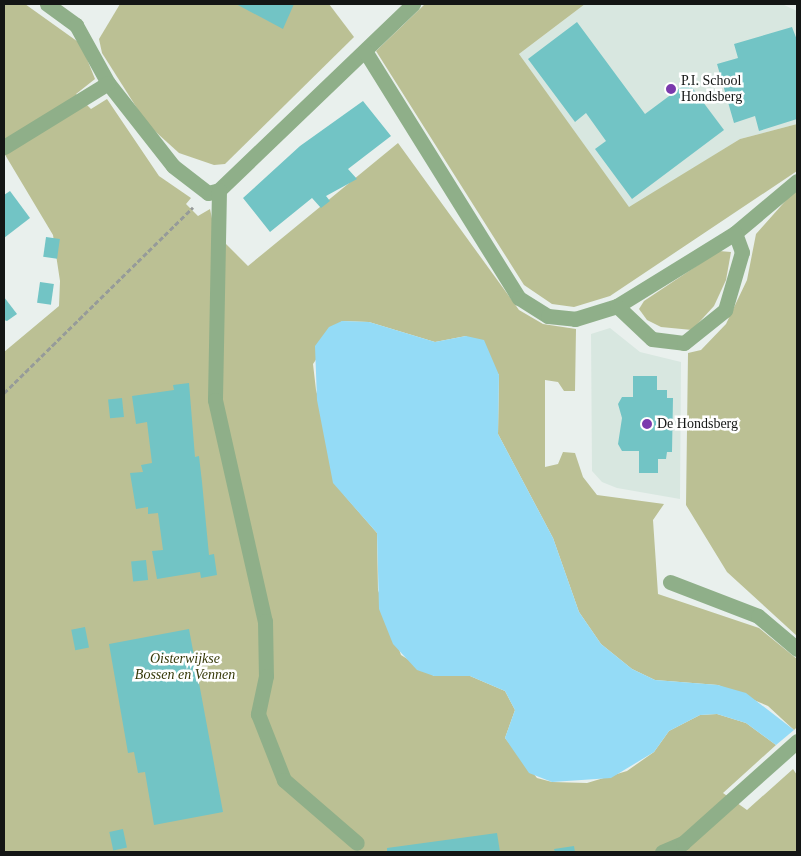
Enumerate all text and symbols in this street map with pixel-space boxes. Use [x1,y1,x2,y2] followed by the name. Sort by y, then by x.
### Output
[681,73,742,105] place label: P.I. School Hondsberg
[665,83,677,95] marker: P.I. School Hondsberg
[657,416,738,432] place label: De Hondsberg
[641,418,653,430] marker: De Hondsberg
[135,651,235,684] park label: Oisterwijkse Bossen en Vennen

